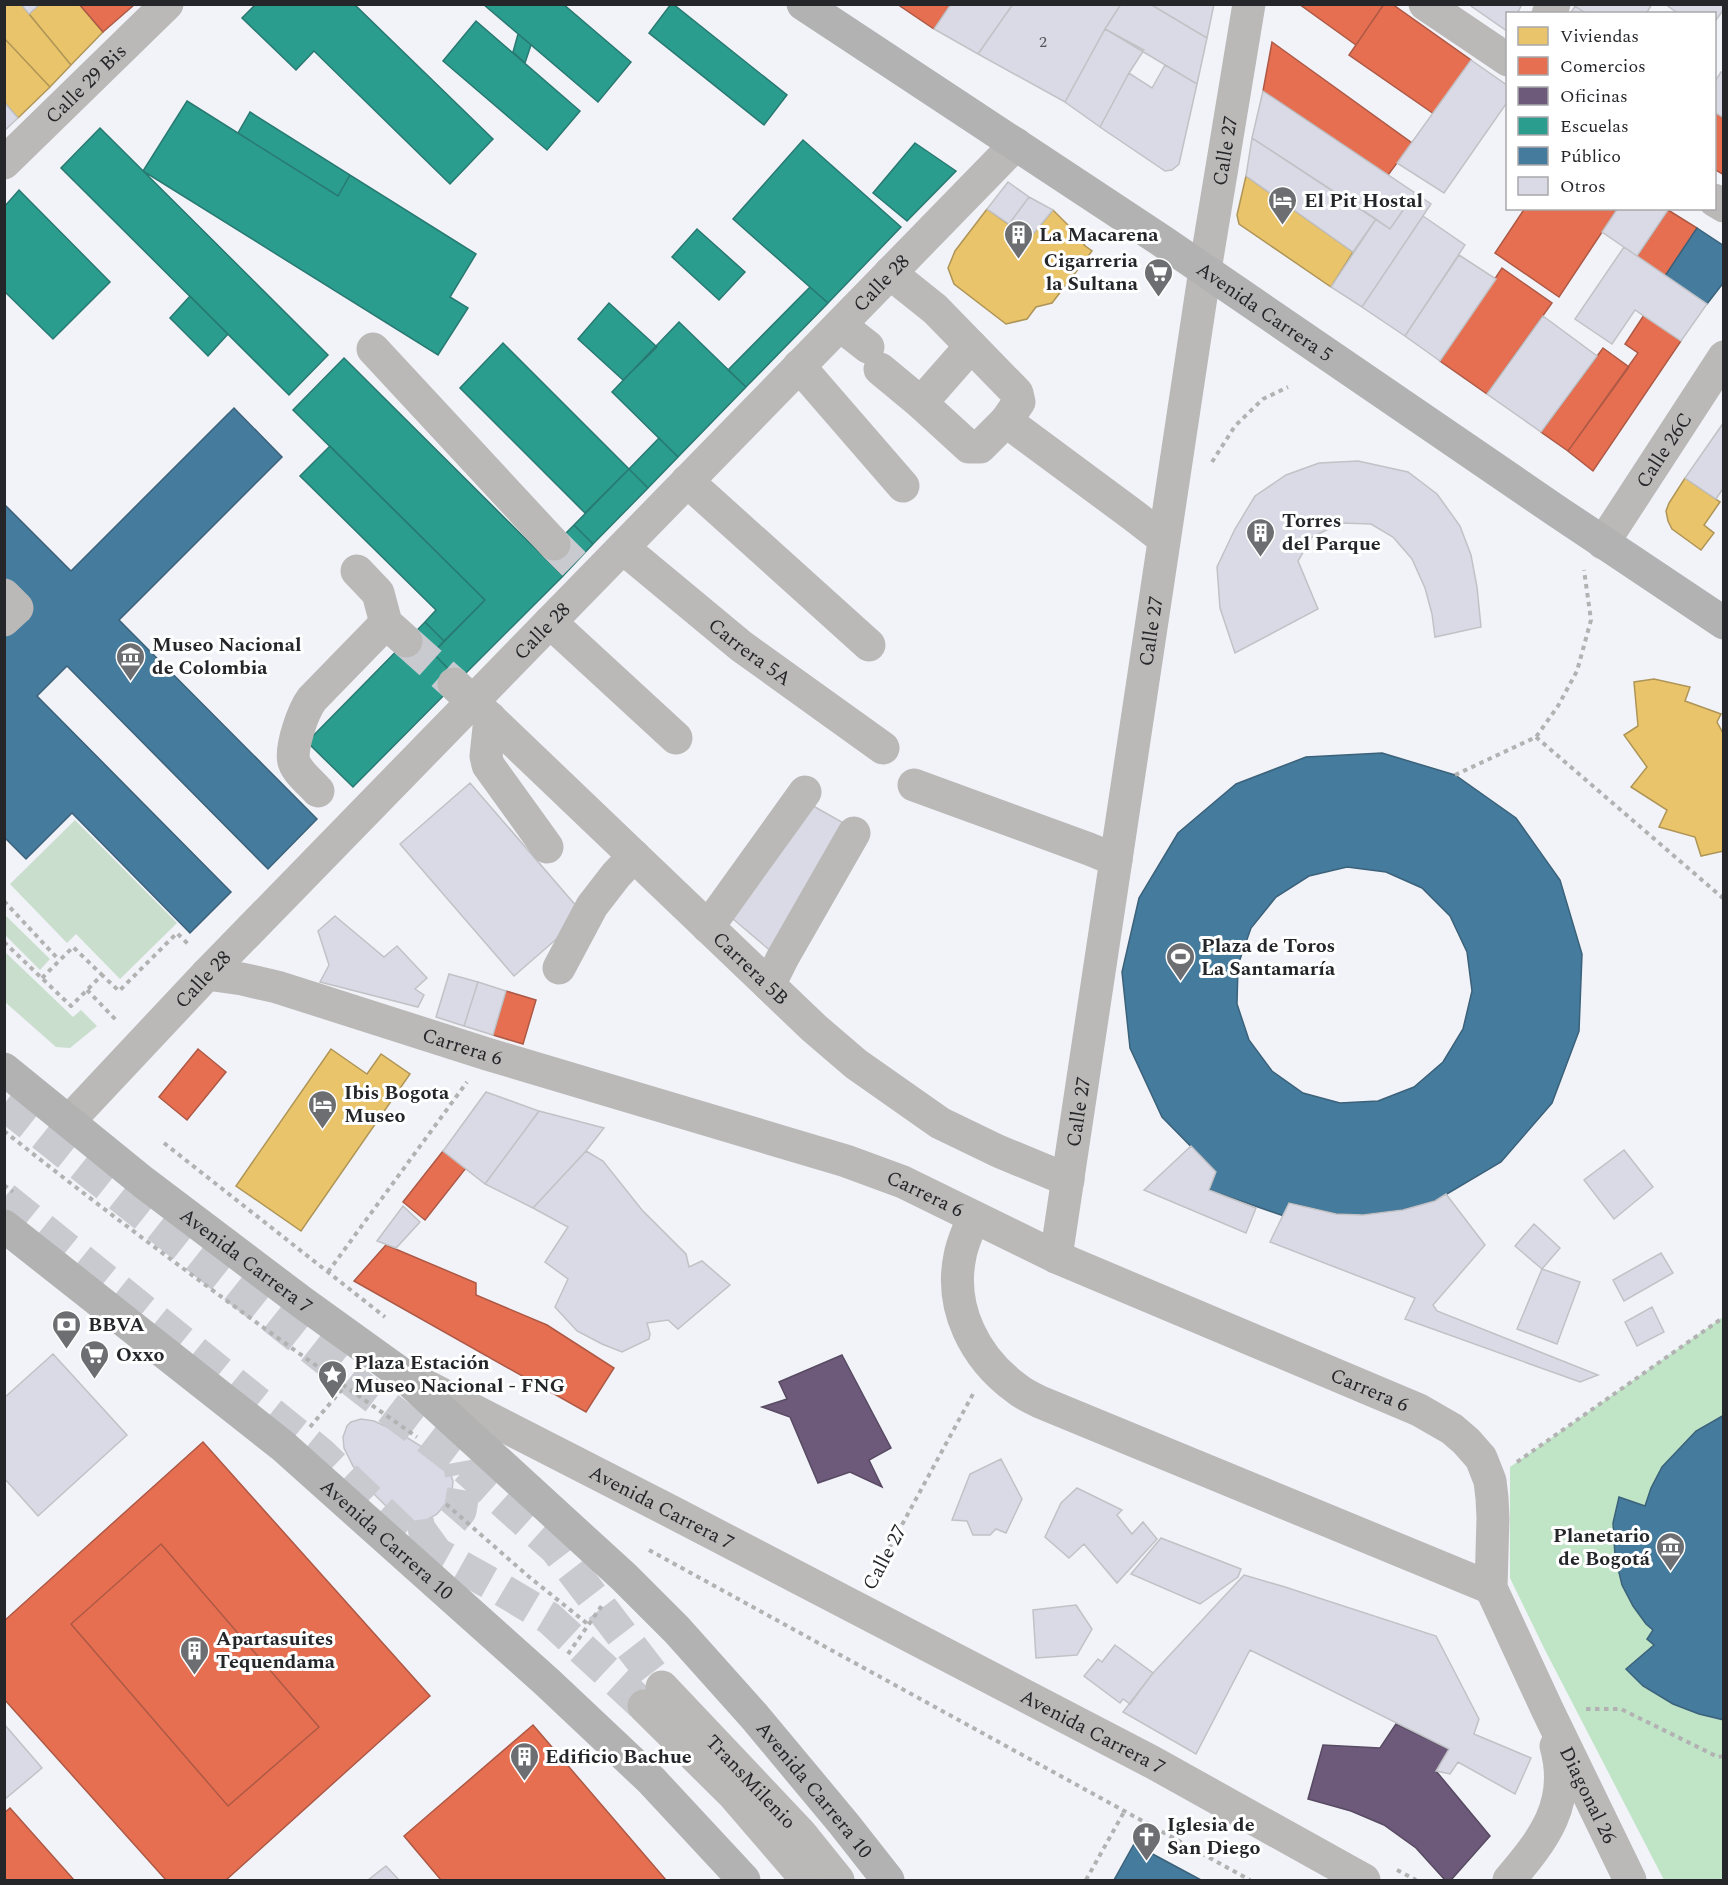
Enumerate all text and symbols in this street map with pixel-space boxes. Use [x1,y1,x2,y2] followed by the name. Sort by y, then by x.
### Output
[1506,12,1716,210] legend
[1560,23,1639,50] text: Viviendas
[1039,30,1047,54] house number: 2
[39,37,134,131] street label: Calle 29 Bis
[1560,53,1646,80] text: Comercios
[1560,83,1628,110] text: Oficinas
[1560,113,1629,140] text: Escuelas
[1205,114,1246,188] street label: Calle 27
[1560,143,1621,170] text: Público
[1560,173,1606,200] text: Otros
[1267,184,1299,226] hotel icon: El Pit Hostal
[1304,186,1423,216] place label: El Pit Hostal
[1002,218,1034,260] building icon: La Macarena
[1039,220,1159,250] place label: La Macarena
[1044,246,1139,299] place label: Cigarreria la Sultana
[846,248,917,319] street label: Calle 28
[1190,255,1339,370] street label: Avenida Carrera 5
[1143,256,1175,298] supermarket icon: Cigarreria la Sultana
[1629,407,1700,494] street label: Calle 26C
[1282,506,1381,559] place label: Torres del Parque
[1245,516,1277,558] building icon: Torres del Parque
[1131,594,1172,668] street label: Calle 27
[507,596,578,667] street label: Calle 28
[701,611,798,694] street label: Carrera 5A
[152,630,301,683] place label: Museo Nacional de Colombia
[115,640,147,682] museum icon: Museo Nacional de Colombia
[705,925,796,1013] street label: Carrera 5B
[1201,931,1336,984] place label: Plaza de Toros La Santamaría
[1164,940,1196,982] sports icon: Plaza de Toros La Santamaría
[168,944,239,1016] street label: Calle 28
[418,1020,506,1074] street label: Carrera 6
[1059,1075,1099,1149] street label: Calle 27
[344,1078,450,1131] place label: Ibis Bogota Museo
[307,1088,339,1130] hotel icon: Ibis Bogota Museo
[882,1163,969,1226] street label: Carrera 6
[173,1201,319,1321] street label: Avenida Carrera 7
[51,1308,83,1350] bank icon: BBVA
[88,1310,145,1340] place label: BBVA
[79,1338,111,1380] supermarket icon: Oxxo
[116,1340,165,1370] place label: Oxxo
[354,1348,565,1401] place label: Plaza Estación Museo Nacional - FNG
[317,1358,349,1400] place icon: Plaza Estación Museo Nacional - FNG
[1325,1360,1413,1420] street label: Carrera 6
[583,1458,739,1558] street label: Avenida Carrera 7
[313,1472,460,1608] street label: Avenida Carrera 10
[855,1519,915,1596] street label: Calle 27
[1553,1521,1651,1574] place label: Planetario de Bogotá
[1655,1530,1687,1572] museum icon: Planetario de Bogotá
[216,1624,336,1677] place label: Apartasuites Tequendama
[179,1634,211,1676] building icon: Apartasuites Tequendama
[1015,1682,1171,1783] street label: Avenida Carrera 7
[748,1715,880,1865] street label: Avenida Carrera 10
[698,1728,803,1836] street label: TransMilenio
[508,1740,540,1782] building icon: Edificio Bachue
[1551,1741,1624,1849] street label: Diagonal 26
[545,1742,692,1772] place label: Edificio Bachue
[1167,1810,1261,1863] place label: Iglesia de San Diego
[1130,1820,1162,1862] church icon: Iglesia de San Diego

